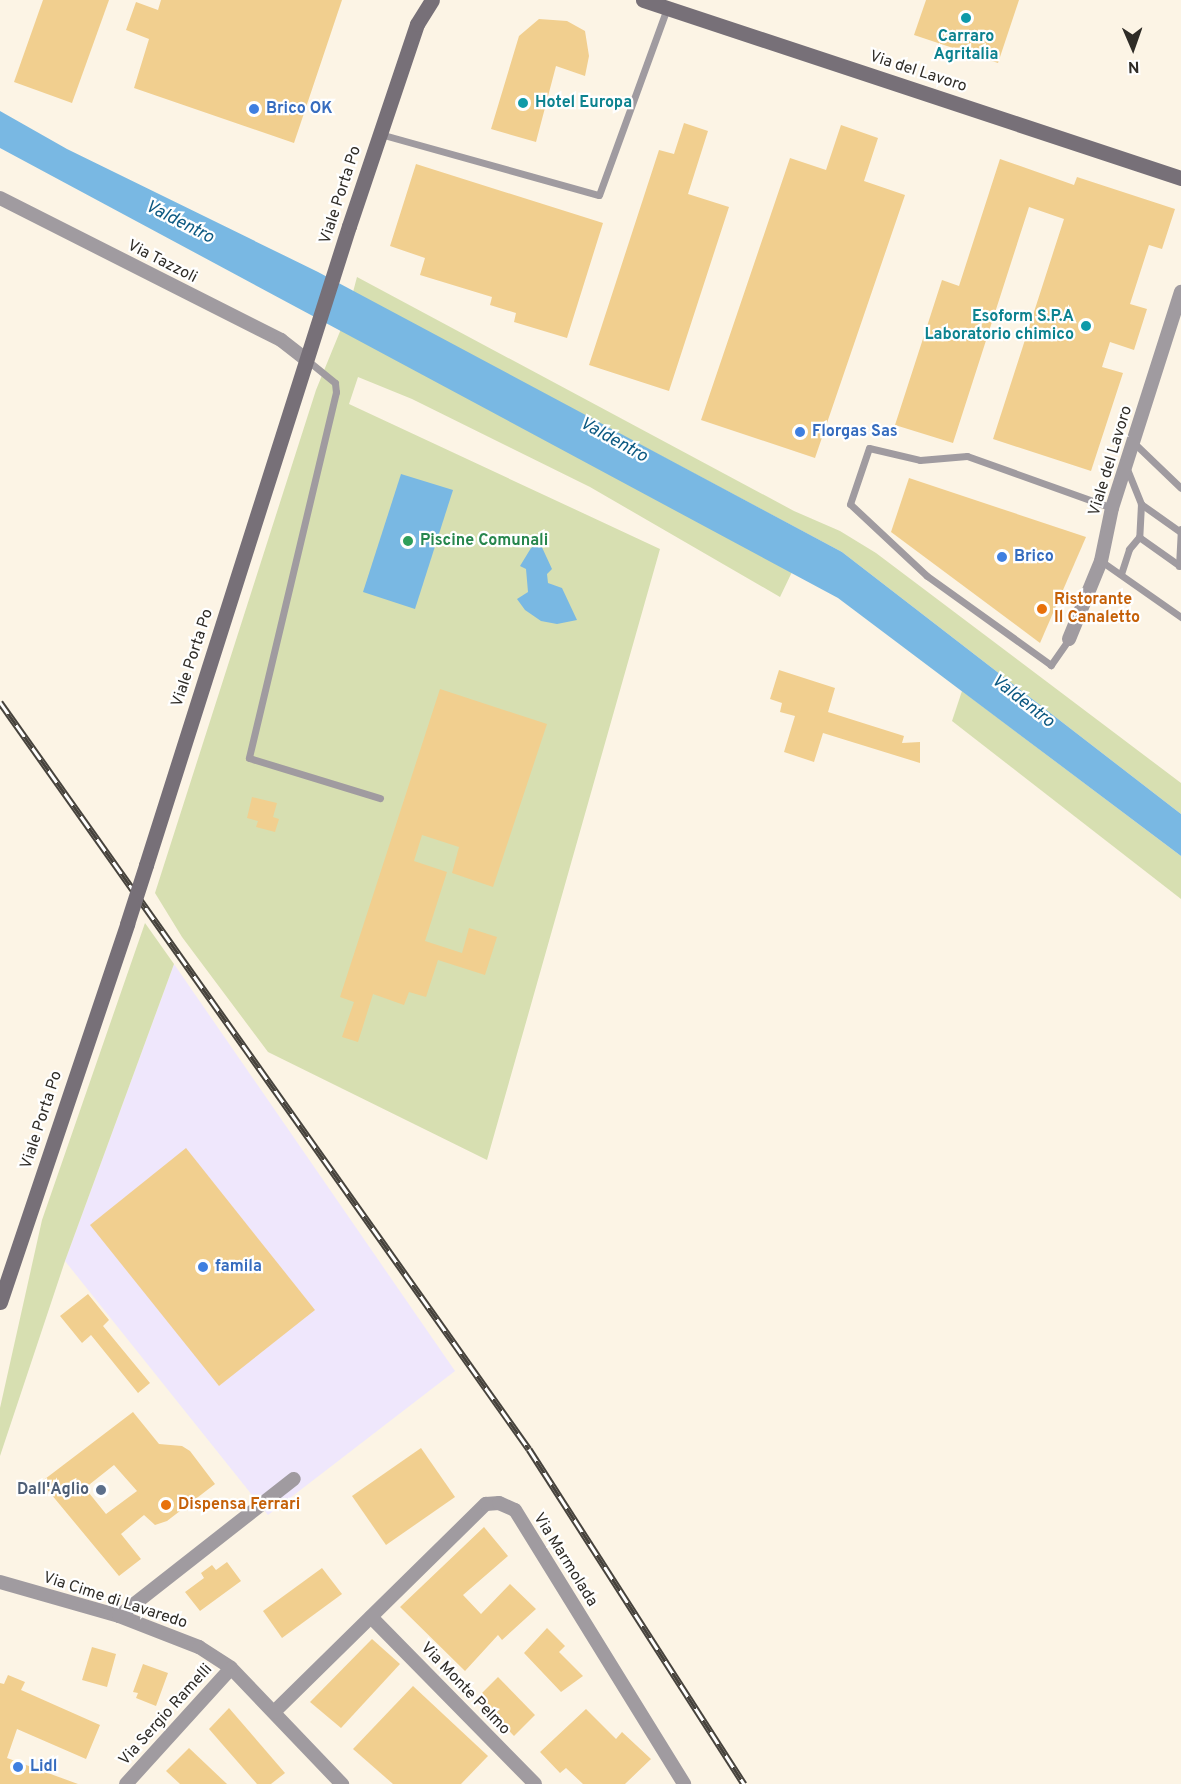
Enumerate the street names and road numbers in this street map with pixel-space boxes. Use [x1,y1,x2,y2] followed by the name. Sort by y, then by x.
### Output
[867,47,969,97] street label: Via del Lavoro
[316,144,366,246] street label: Viale Porta Po
[124,236,200,288] street label: Via Tazzoli
[1085,404,1137,518] street label: Viale del Lavoro
[168,607,218,709] street label: Viale Porta Po
[17,1069,67,1171] street label: Viale Porta Po
[529,1510,601,1610] street label: Via Marmolada
[40,1569,190,1633] street label: Via Cime di Lavaredo
[416,1639,514,1739] street label: Via Monte Pelmo
[115,1660,217,1770] street label: Via Sergio Ramelli

